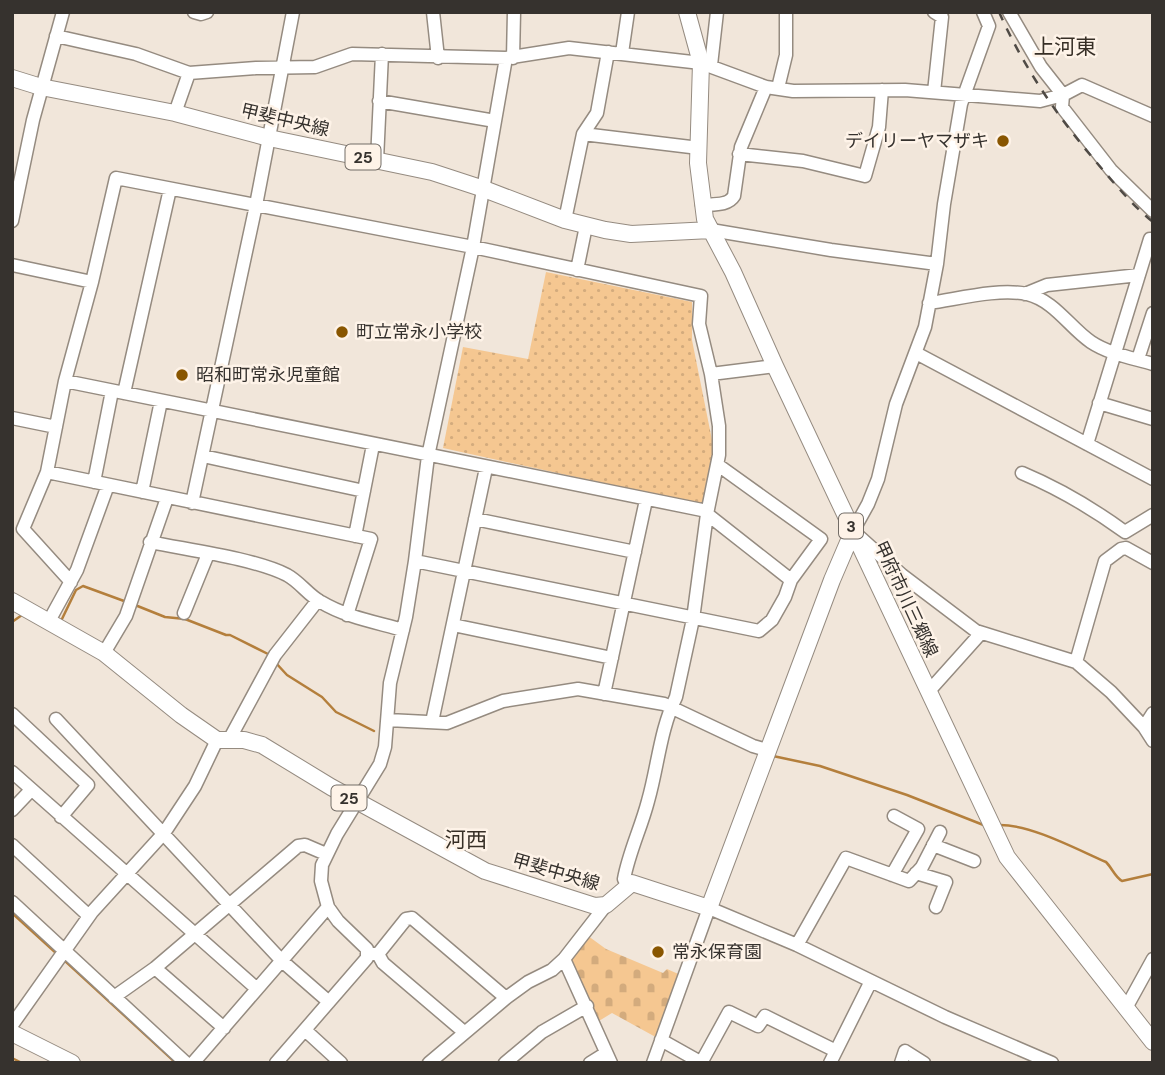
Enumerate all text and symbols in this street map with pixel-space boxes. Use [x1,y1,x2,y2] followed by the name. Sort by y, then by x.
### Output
[1034,33,1097,61] district label: 上河東
[238,98,332,142] street label: 甲斐中央線
[845,129,989,153] place label: デイリーヤマザキ
[995,133,1011,149] marker: デイリーヤマザキ
[346,144,380,169] road number: 25
[356,320,482,344] place label: 町立常永小学校
[334,324,350,340] marker: 町立常永小学校
[196,363,340,387] place label: 昭和町常永児童館
[174,367,190,383] marker: 昭和町常永児童館
[839,513,863,538] road number: 3
[868,537,944,661] street label: 甲府市川三郷線
[332,786,366,810] road number: 25
[445,826,487,854] district label: 河西
[509,848,603,896] street label: 甲斐中央線
[672,940,762,964] place label: 常永保育園
[650,944,666,960] marker: 常永保育園

